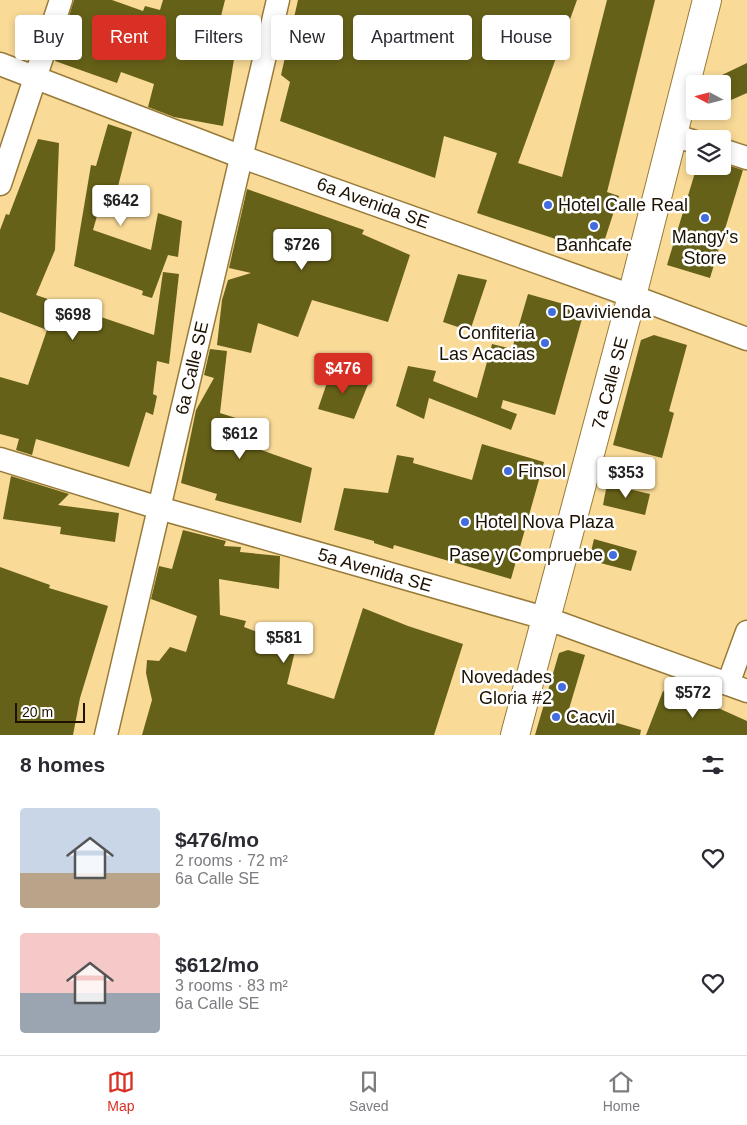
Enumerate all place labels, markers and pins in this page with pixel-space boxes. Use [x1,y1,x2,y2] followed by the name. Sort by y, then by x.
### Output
[91,184,151,227] pin: $642
[558,195,688,215] place label: Hotel Calle Real
[542,199,554,211] marker: Hotel Calle Real
[699,212,711,224] marker: Mangy's Store
[588,220,600,232] marker: Banhcafe
[672,227,738,268] place label: Mangy's Store
[272,228,332,271] pin: $726
[556,235,632,255] place label: Banhcafe
[43,298,103,341] pin: $698
[562,302,652,322] place label: Davivienda
[546,306,558,318] marker: Davivienda
[439,323,536,364] place label: Confiteria Las Acacias
[539,337,551,349] marker: Confiteria Las Acacias
[313,352,373,395] pin: $476
[210,418,270,460] pin: $612
[596,456,656,499] pin: $353
[518,461,566,481] place label: Finsol
[502,465,514,477] marker: Finsol
[475,512,615,532] place label: Hotel Nova Plaza
[459,516,471,528] marker: Hotel Nova Plaza
[449,545,603,565] place label: Pase y Compruebe
[607,549,619,561] marker: Pase y Compruebe
[254,622,314,664] pin: $581
[461,667,552,708] place label: Novedades Gloria #2
[663,676,723,719] pin: $572
[556,681,568,693] marker: Novedades Gloria #2
[566,707,615,727] place label: Cacvil
[550,711,562,723] marker: Cacvil

